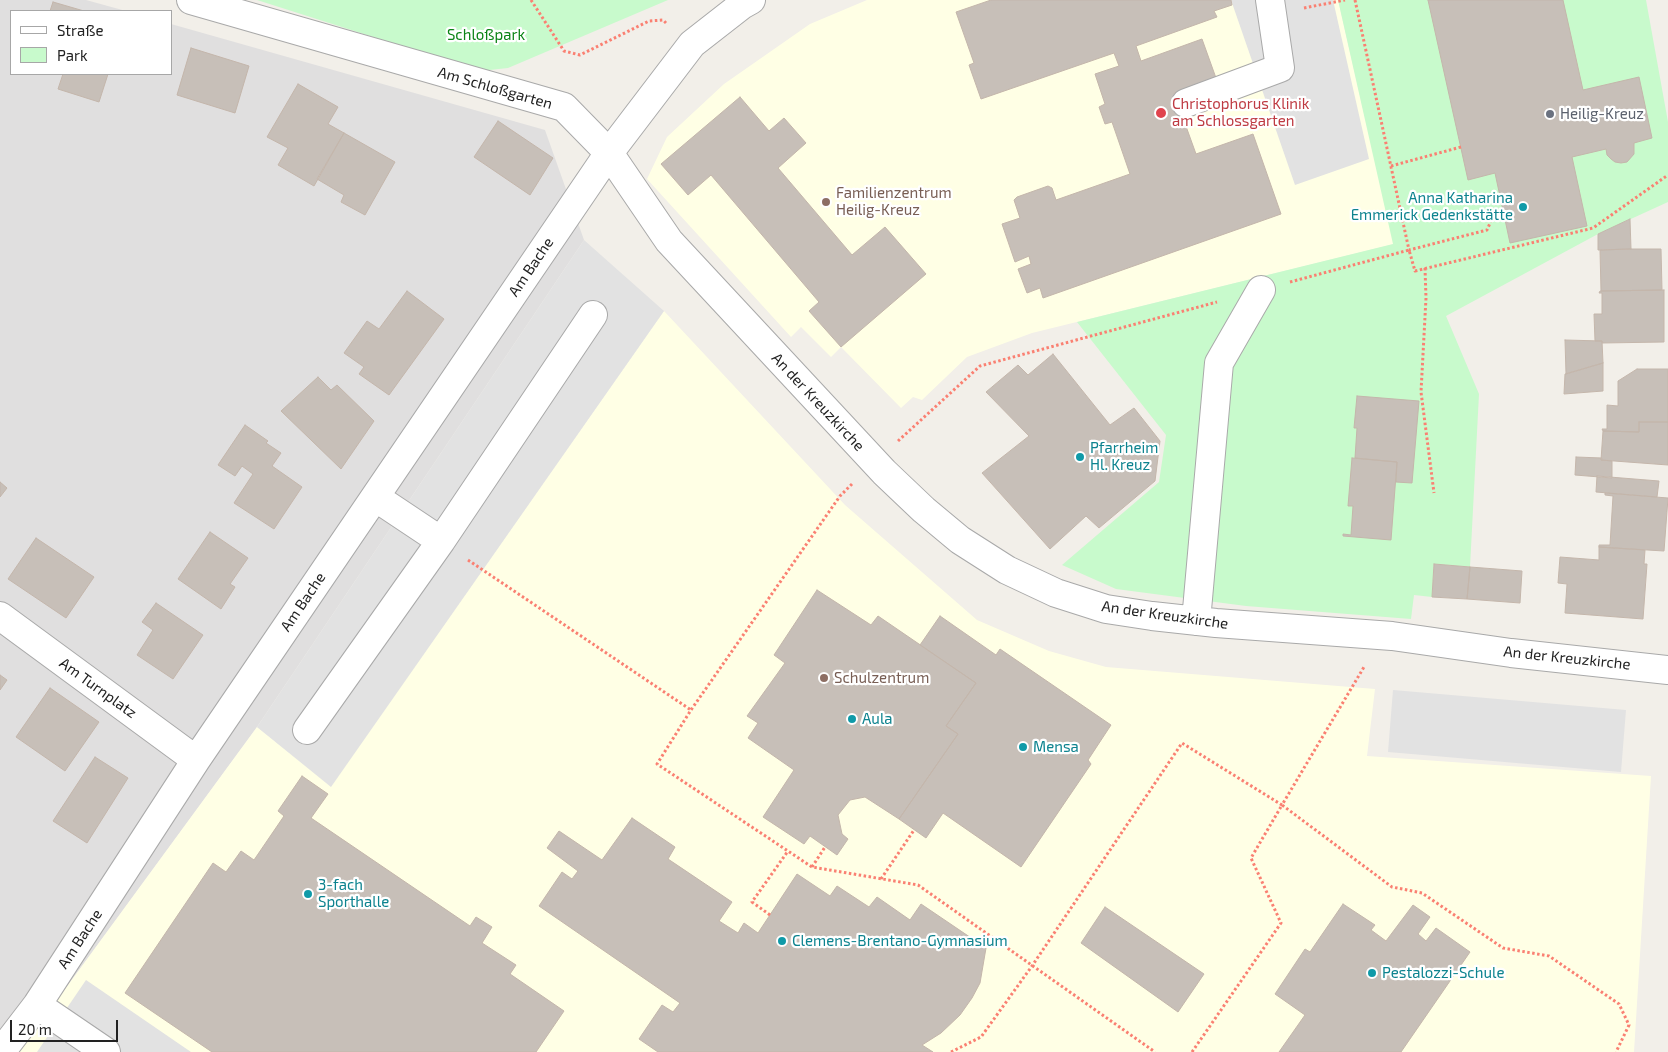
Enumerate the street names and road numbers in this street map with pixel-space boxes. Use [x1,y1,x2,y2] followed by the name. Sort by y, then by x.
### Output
[436,63,554,113] street label: Am Schloßgarten
[505,234,557,300] street label: Am Bache
[768,349,868,455] street label: An der Kreuzkirche
[277,569,329,635] street label: Am Bache
[1101,597,1229,633] street label: An der Kreuzkirche
[1503,642,1631,674] street label: An der Kreuzkirche
[56,654,140,722] street label: Am Turnplatz
[54,906,106,972] street label: Am Bache

